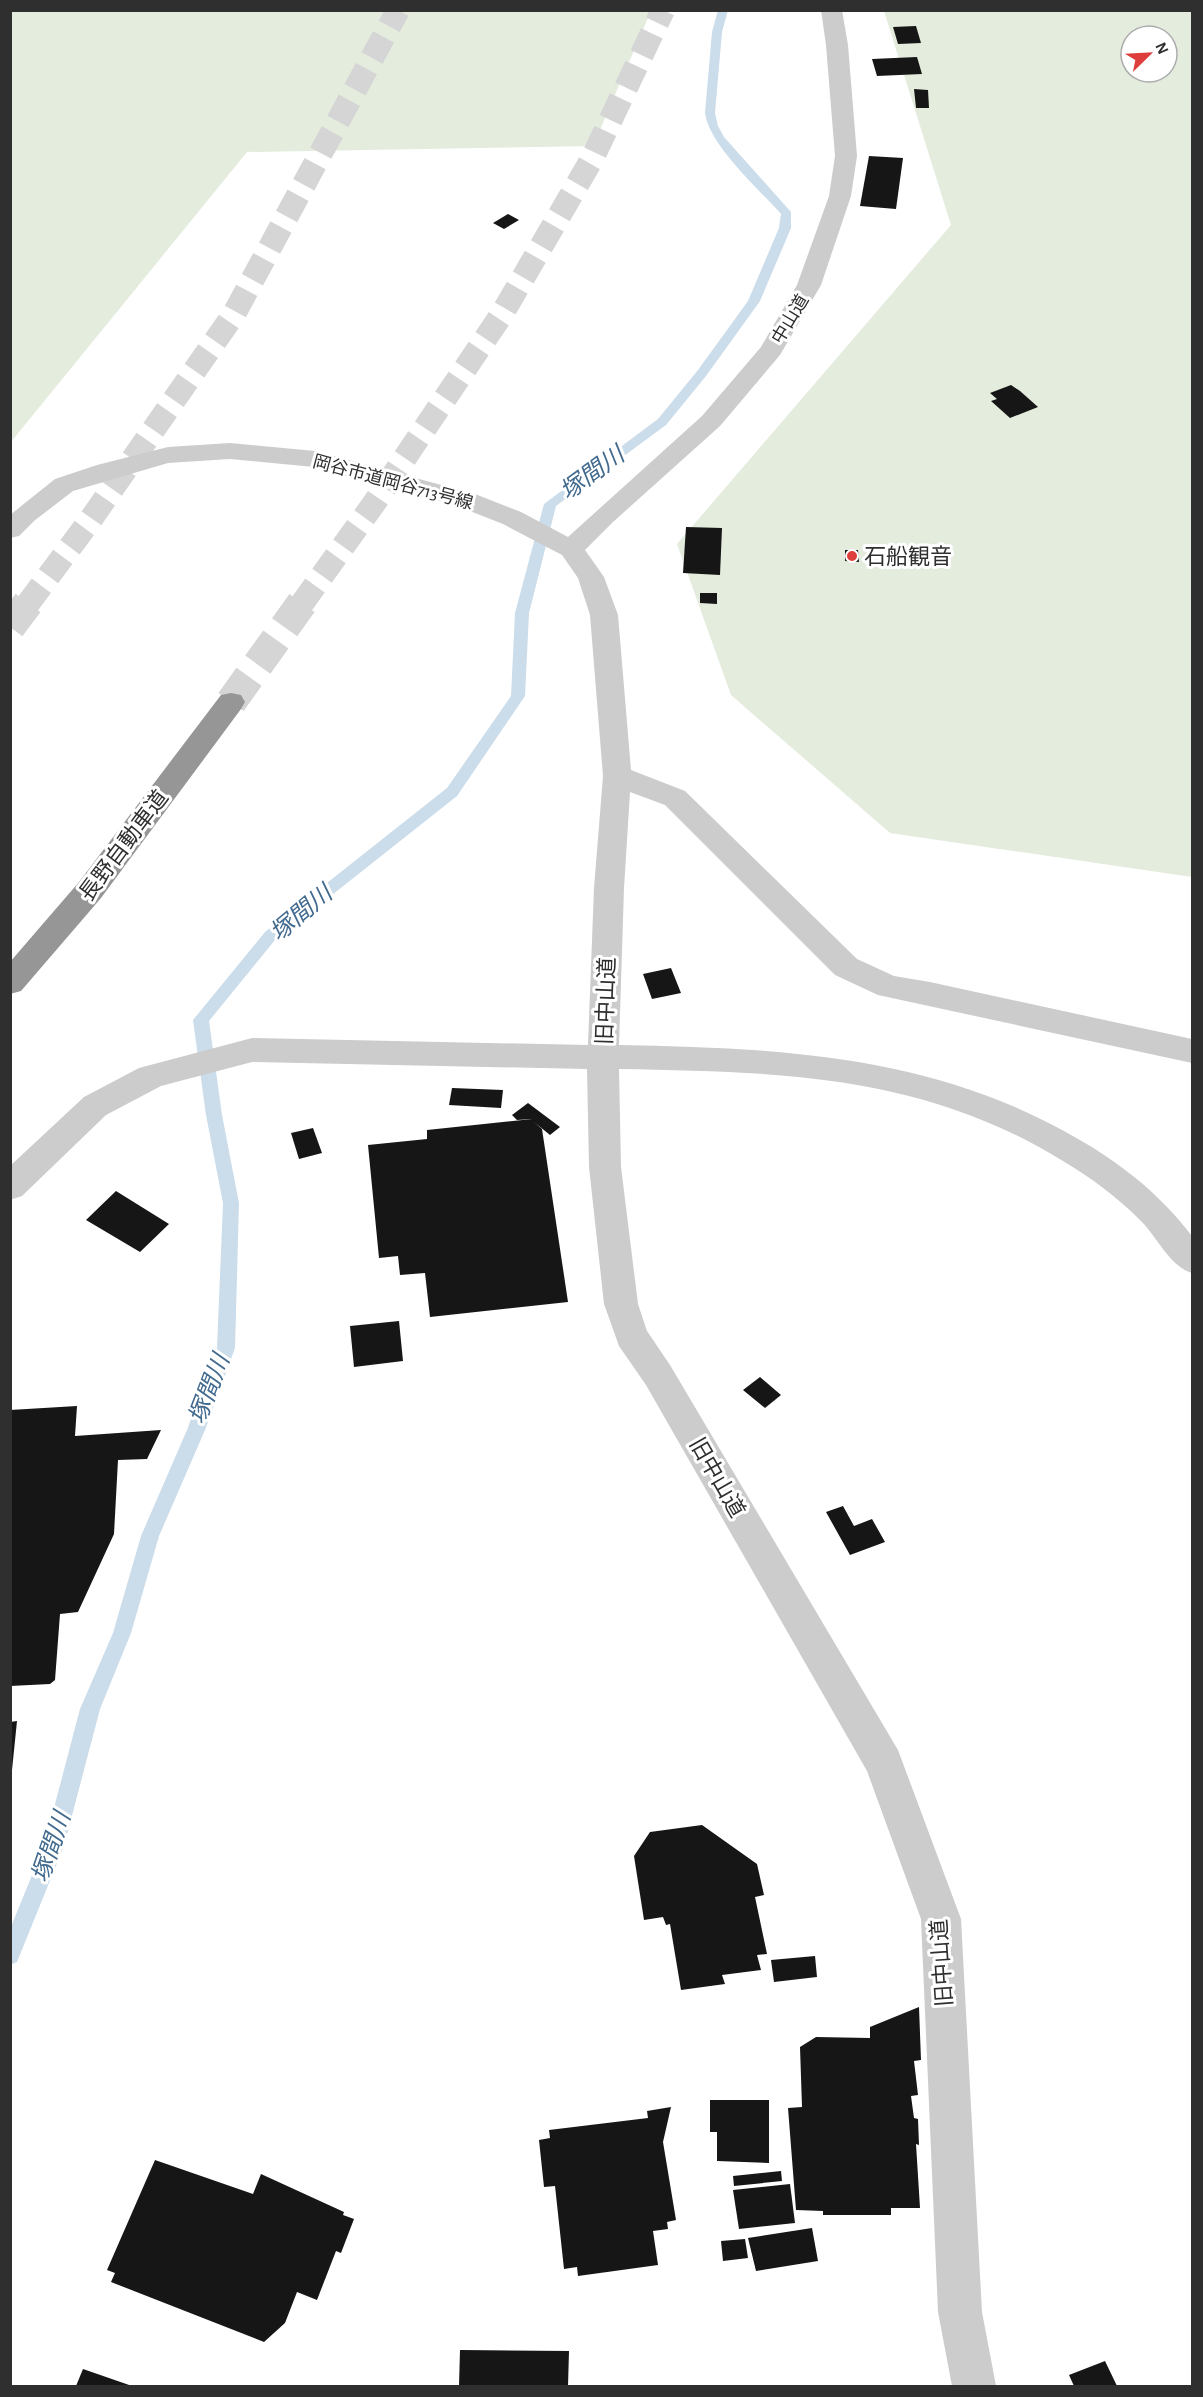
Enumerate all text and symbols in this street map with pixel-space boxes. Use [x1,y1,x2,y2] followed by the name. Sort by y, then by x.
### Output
[1119,24,1179,84] north arrow
[1152,40,1171,57] text: N
[768,291,812,347] street label: 中山道
[556,440,631,505] water label: 塚間川
[311,451,475,513] street label: 岡谷市道岡谷713号線
[864,545,952,568] place label: 石船観音
[845,549,859,563] marker: 石船観音
[74,786,172,905] street label: 長野自動車道
[266,879,339,946] water label: 塚間川
[592,957,619,1045] street label: 旧中山道
[185,1348,235,1427] water label: 塚間川
[686,1433,750,1521] street label: 旧中山道
[28,1806,76,1885] water label: 塚間川
[927,1918,956,2008] street label: 旧中山道

